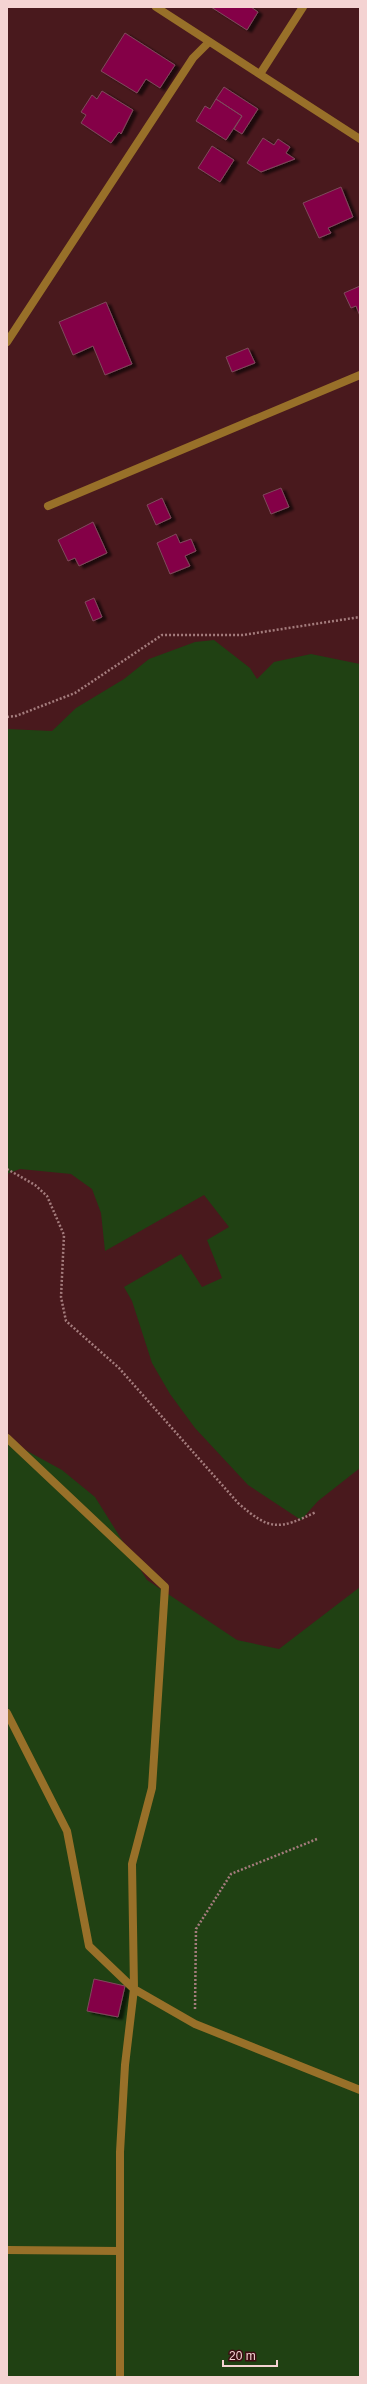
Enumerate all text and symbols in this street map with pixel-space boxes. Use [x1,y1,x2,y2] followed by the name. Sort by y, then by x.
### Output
[223,2342,277,2368] scale bar
[229,2349,256,2363] text: 20 m

